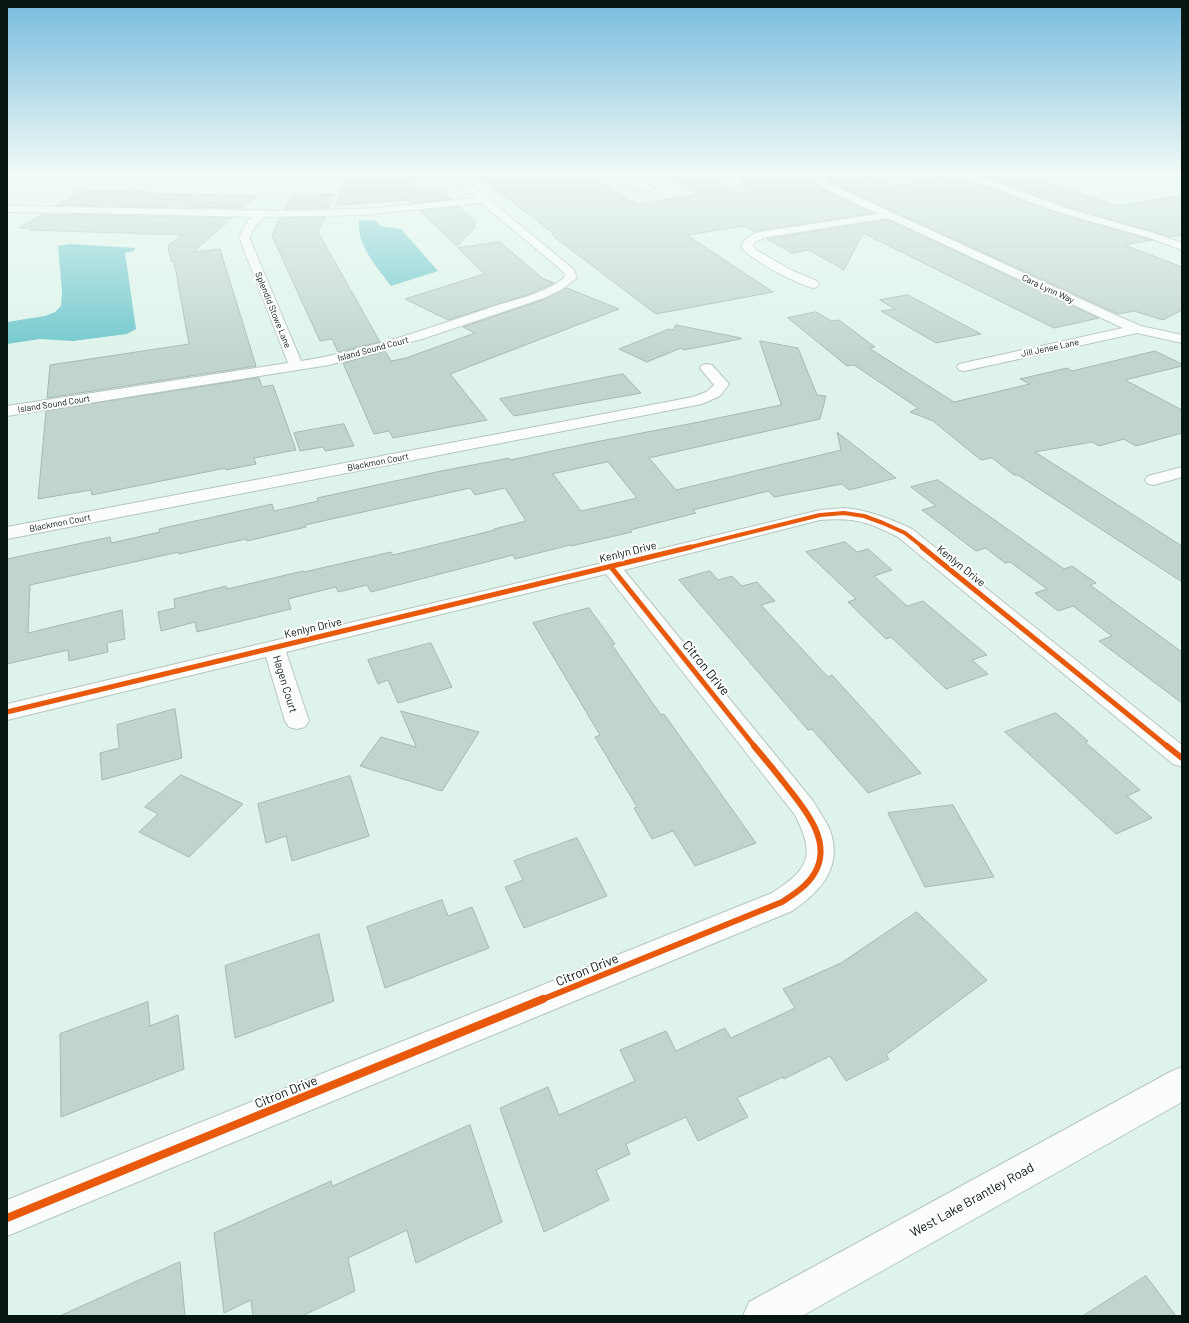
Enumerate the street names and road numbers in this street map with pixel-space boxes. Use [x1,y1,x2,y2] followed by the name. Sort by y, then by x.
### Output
[253,270,293,350] street label: Splendid Stowe Lane
[1020,272,1076,306] street label: Cara Lynn Way
[336,334,410,364] street label: Island Sound Court
[1020,337,1080,359] street label: Jill Jenee Lane
[17,393,91,415] street label: Island Sound Court
[346,451,410,473] street label: Blackmon Court
[28,512,92,534] street label: Blackmon Court
[598,539,658,565] street label: Kenlyn Drive
[934,542,988,590] street label: Kenlyn Drive
[283,615,343,641] street label: Kenlyn Drive
[679,637,733,699] street label: Citron Drive
[270,654,300,714] street label: Hagen Court
[553,950,621,990] street label: Citron Drive
[252,1072,320,1112] street label: Citron Drive
[907,1159,1037,1241] street label: West Lake Brantley Road

